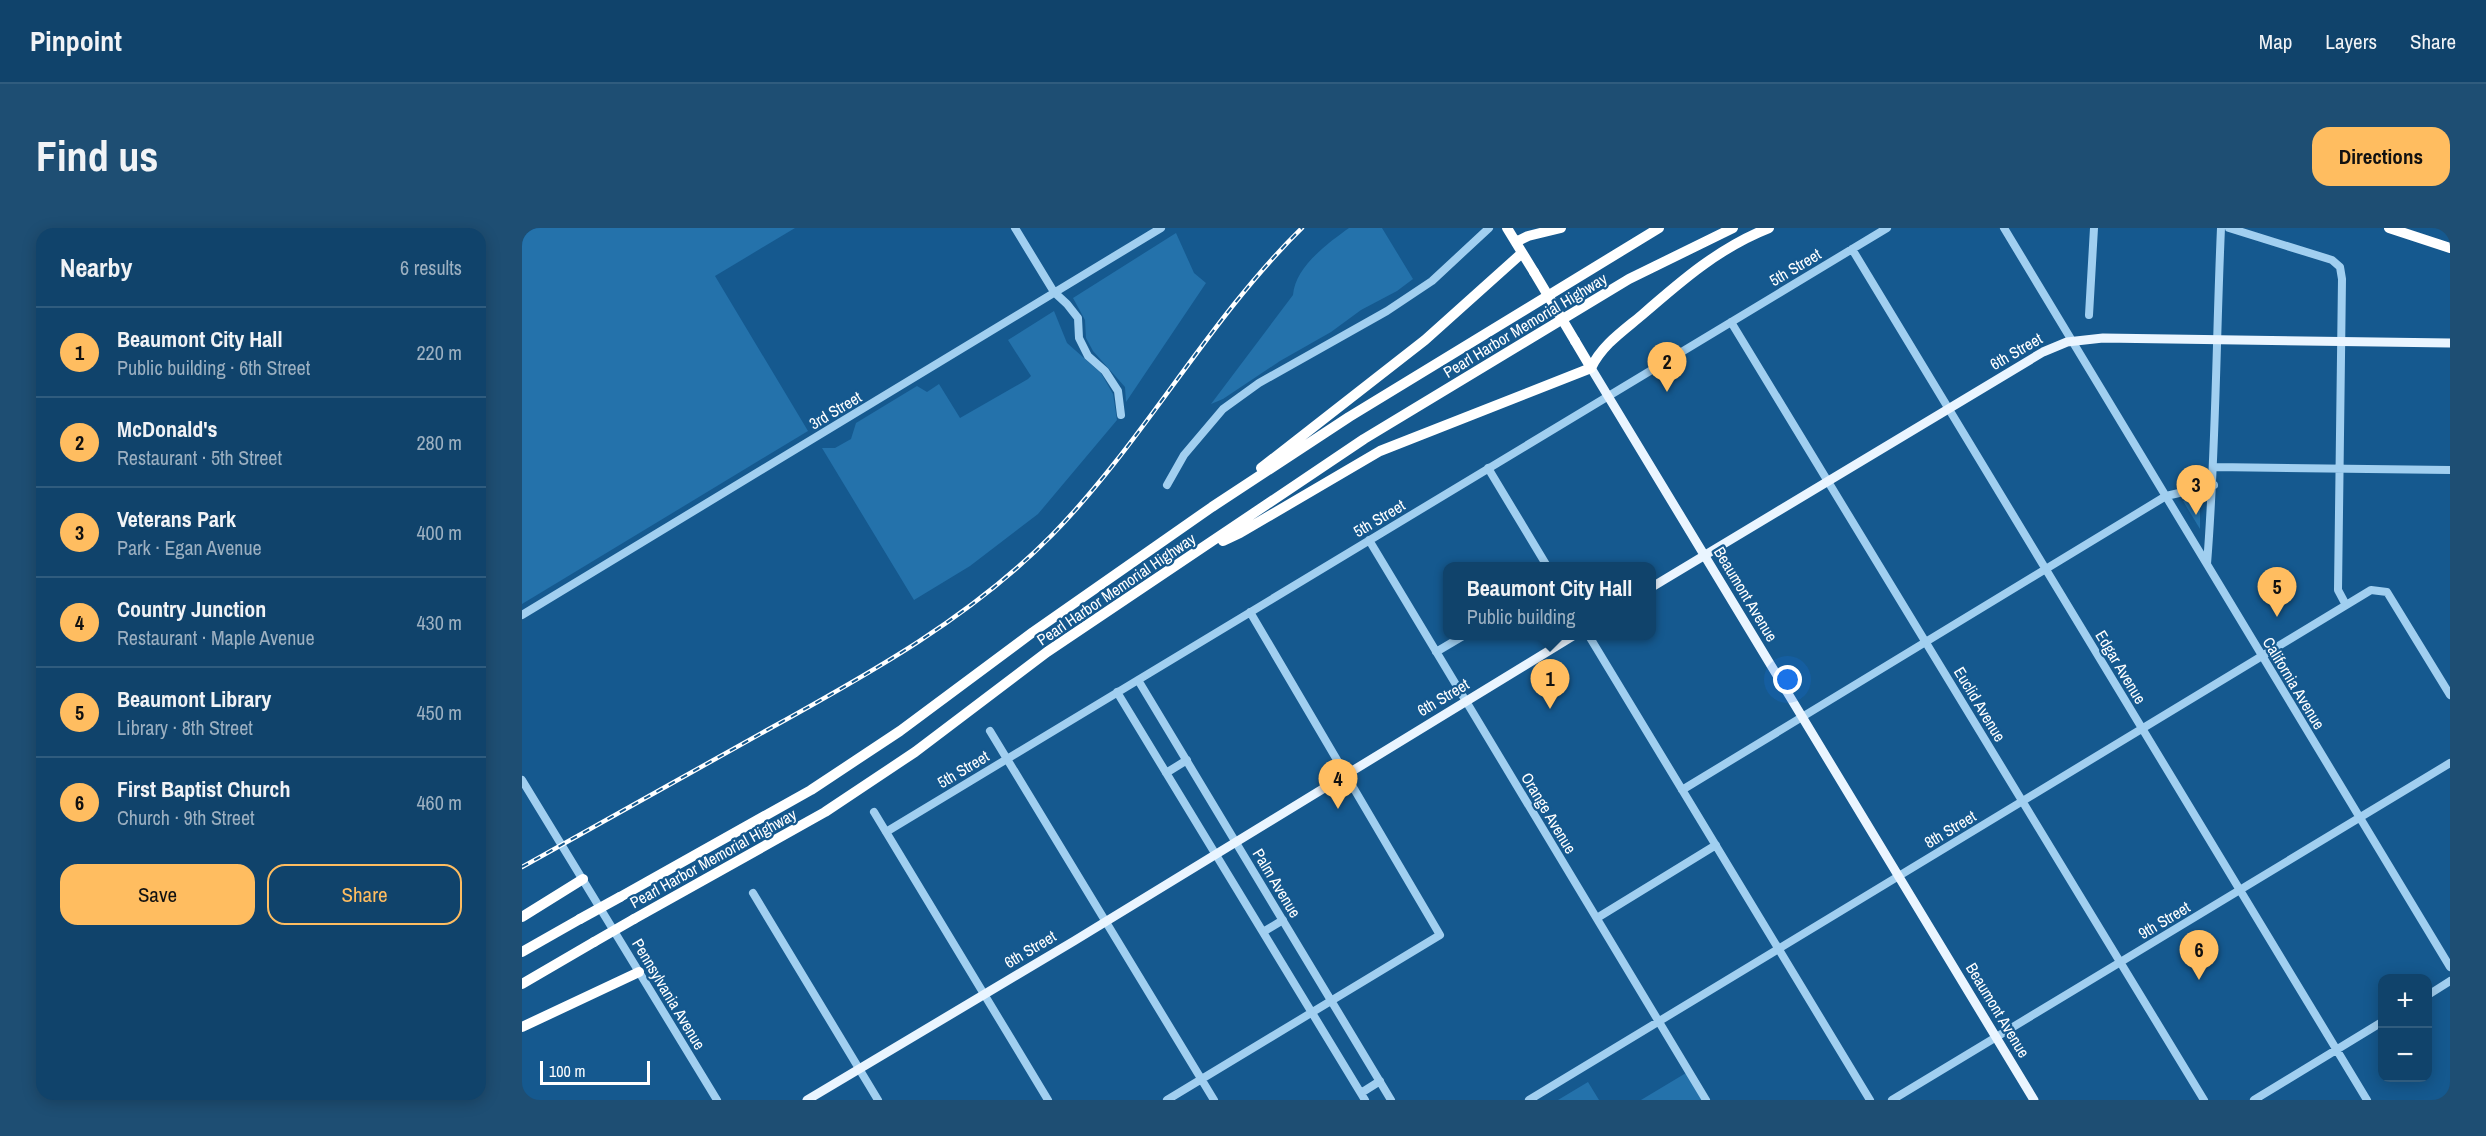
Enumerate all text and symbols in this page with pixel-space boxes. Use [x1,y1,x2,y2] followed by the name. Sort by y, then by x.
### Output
[30,22,122,60] text: Pinpoint
[2259,27,2292,56] text: Map
[2325,27,2377,56] text: Layers
[2410,27,2456,56] text: Share
[2312,127,2450,186] button: Directions
[36,128,158,184] text: Find us
[1765,243,1825,291] street label: 5th Street
[60,250,132,285] text: Nearby
[400,254,462,281] text: 6 results
[1439,267,1611,383] street label: Pearl Harbor Memorial Highway
[117,324,282,354] text: Beaumont City Hall
[1986,327,2046,375] street label: 6th Street
[75,339,84,366] text: 1
[416,339,462,366] text: 220 m
[1648,342,1686,392] pin: 2
[117,354,310,381] text: Public building · 6th Street
[805,386,866,434] street label: 3rd Street
[117,414,218,444] text: McDonald's
[75,429,84,456] text: 2
[416,429,462,456] text: 280 m
[117,444,282,471] text: Restaurant · 5th Street
[2176,466,2216,515] pin: 3
[1349,494,1409,542] street label: 5th Street
[117,504,236,534] text: Veterans Park
[75,519,84,546] text: 3
[416,519,462,546] text: 400 m
[1032,527,1200,651] street label: Pearl Harbor Memorial Highway
[117,534,262,561] text: Park · Egan Avenue
[1709,542,1783,646] street label: Beaumont Avenue
[1443,562,1656,640] popup
[2258,568,2296,617] pin: 5
[1467,573,1632,603] text: Beaumont City Hall
[117,594,266,624] text: Country Junction
[1467,603,1575,630] text: Public building
[75,609,84,636] text: 4
[416,609,462,636] text: 430 m
[117,624,315,651] text: Restaurant · Maple Avenue
[2090,626,2152,708] street label: Edgar Avenue
[2258,633,2330,733] street label: California Avenue
[1530,660,1570,709] pin: 1
[1949,662,2011,746] street label: Euclid Avenue
[1773,665,1802,694] your location
[1413,673,1473,721] street label: 6th Street
[117,684,271,714] text: Beaumont Library
[75,699,84,726] text: 5
[416,699,462,726] text: 450 m
[117,714,253,741] text: Library · 8th Street
[933,745,993,793] street label: 5th Street
[1318,760,1358,809] pin: 4
[1516,768,1582,858] street label: Orange Avenue
[117,774,290,804] text: First Baptist Church
[75,789,84,816] text: 6
[416,789,462,816] text: 460 m
[626,803,801,913] street label: Pearl Harbor Memorial Highway
[117,804,255,831] text: Church · 9th Street
[1920,805,1980,853] street label: 8th Street
[1248,844,1306,922] street label: Palm Avenue
[60,864,255,925] button: Save
[267,864,462,925] button: Share
[2134,896,2194,944] street label: 9th Street
[1000,925,1060,973] street label: 6th Street
[2180,930,2218,980] pin: 6
[627,934,711,1054] street label: Pennsylvania Avenue
[1961,958,2035,1062] street label: Beaumont Avenue
[2378,974,2432,1082] map controls
[2378,974,2432,1028] button: +
[2378,1028,2432,1082] button: −
[540,1058,650,1086] scale bar
[549,1060,585,1082] text: 100 m

